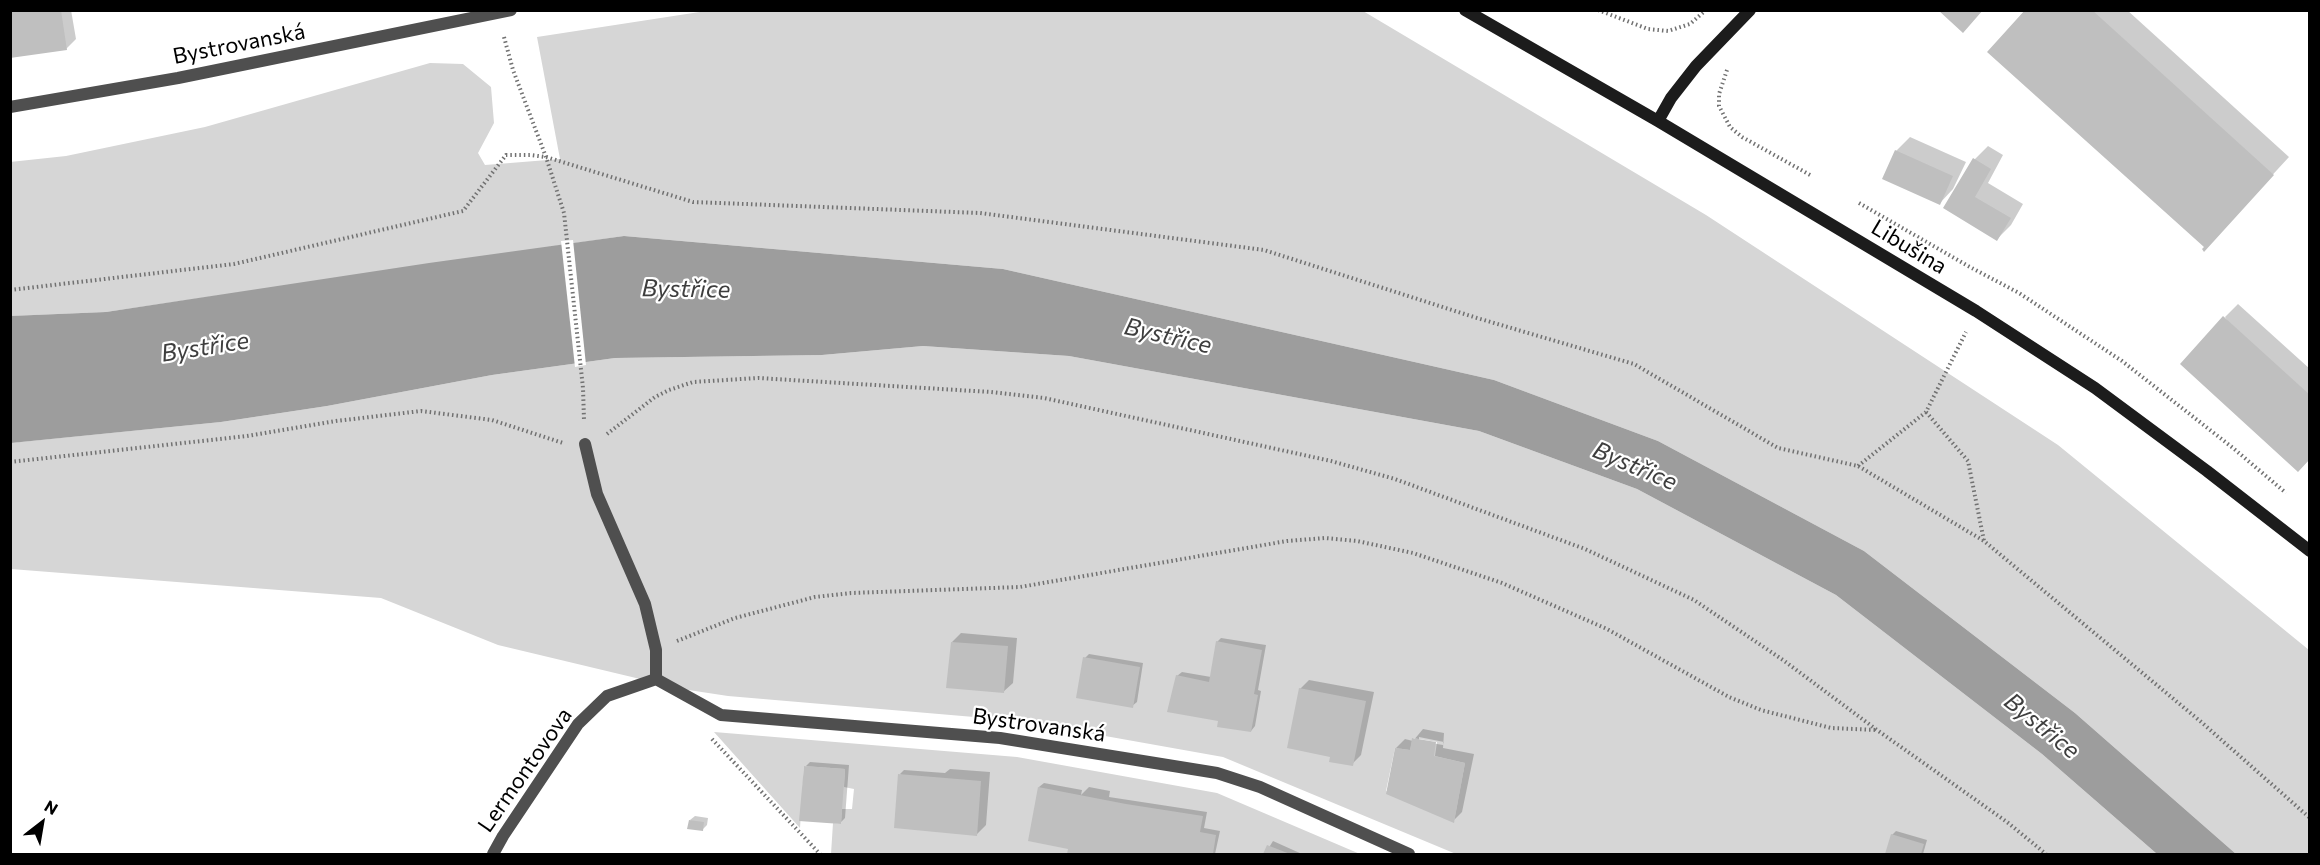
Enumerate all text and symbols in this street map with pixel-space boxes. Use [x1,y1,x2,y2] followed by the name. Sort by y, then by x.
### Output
[171,18,307,70] street label: Bystrovanská
[1866,214,1952,280] street label: Libušina
[641,274,731,304] water label: Bystřice
[1122,312,1214,360] water label: Bystřice
[159,326,251,368] water label: Bystřice
[1589,435,1681,497] water label: Bystřice
[1998,687,2086,765] water label: Bystřice
[472,703,578,837] street label: Lermontovova
[971,703,1107,747] street label: Bystrovanská
[12,793,72,853] north arrow
[41,796,62,818] text: N

